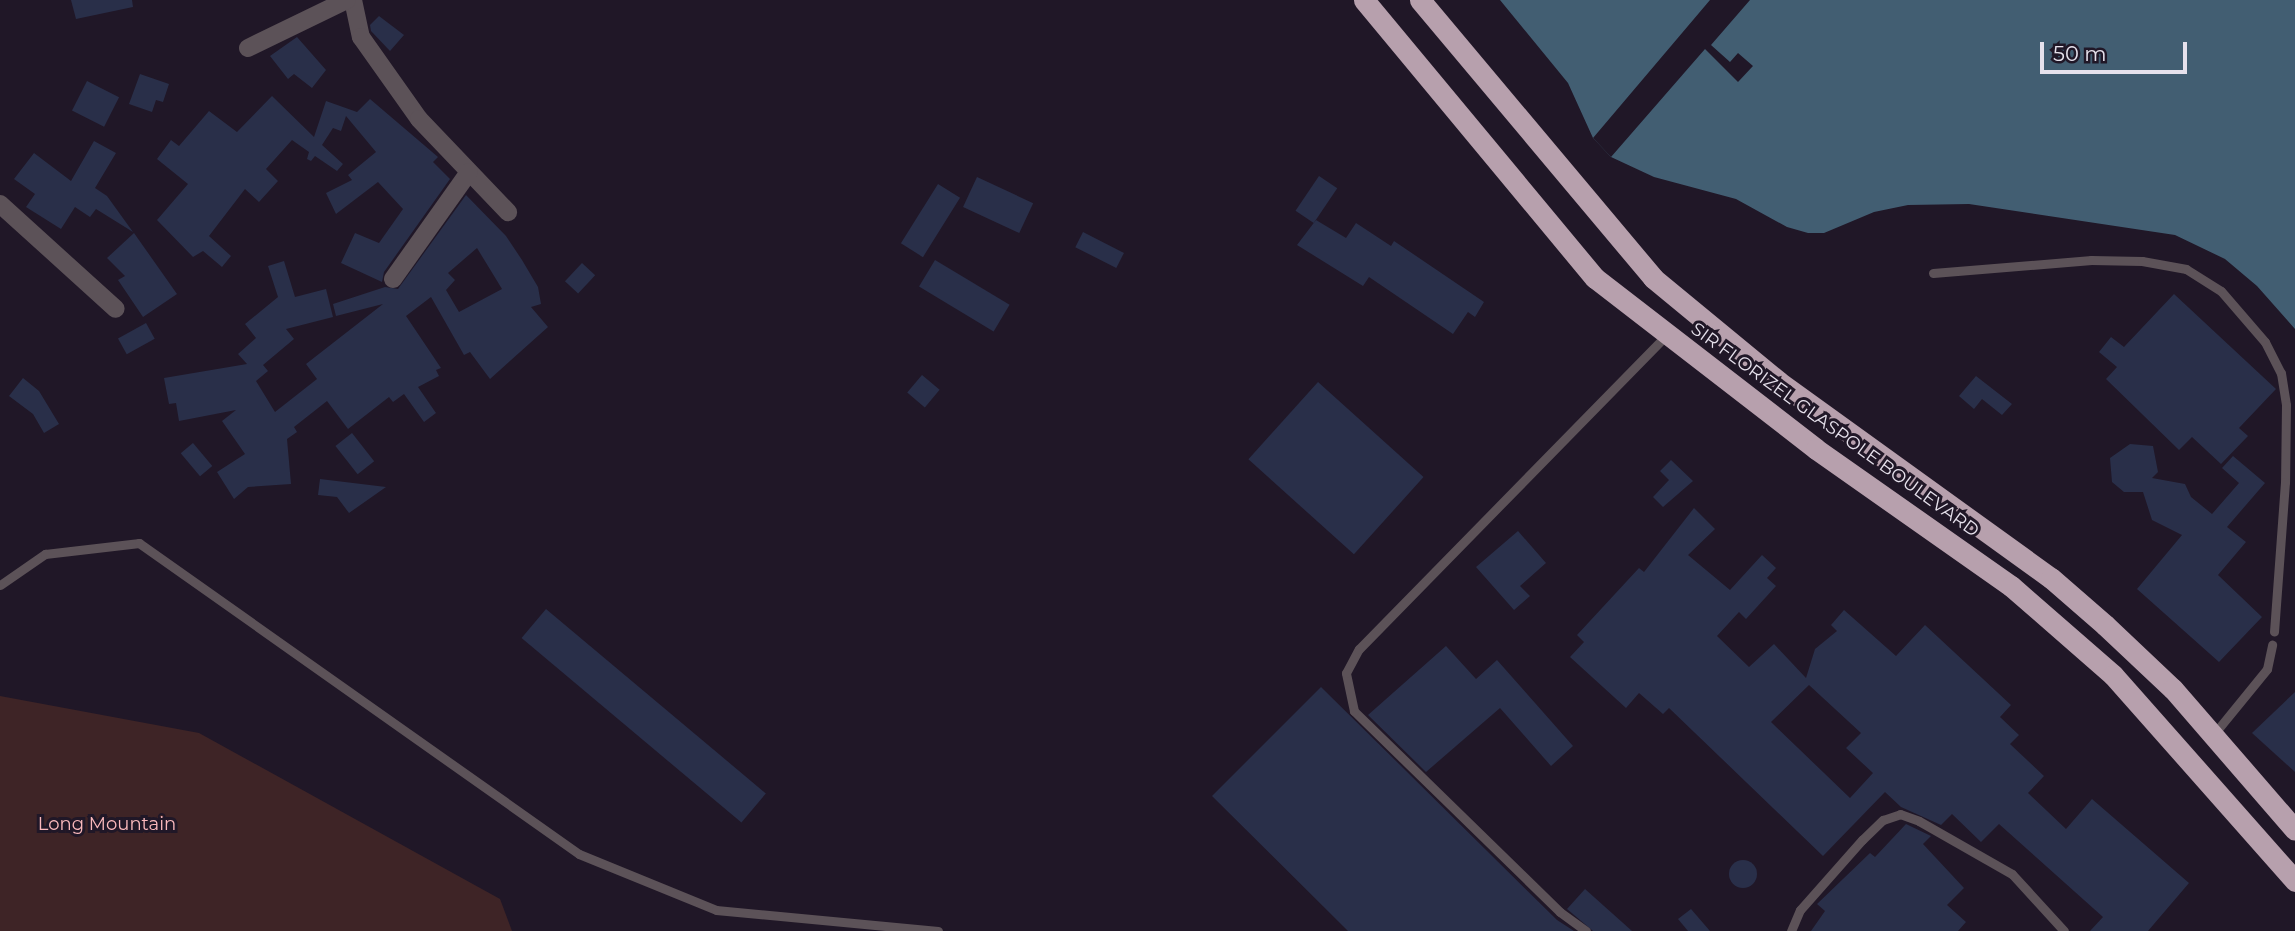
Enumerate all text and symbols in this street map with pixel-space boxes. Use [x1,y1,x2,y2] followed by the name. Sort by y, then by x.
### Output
[2043,28,2190,72] scale bar
[2053,41,2107,66] text: 50 m
[1687,318,1983,542] street label: SIR FLORIZEL GLASPOLE BOULEVARD
[38,813,176,835] park label: Long Mountain

